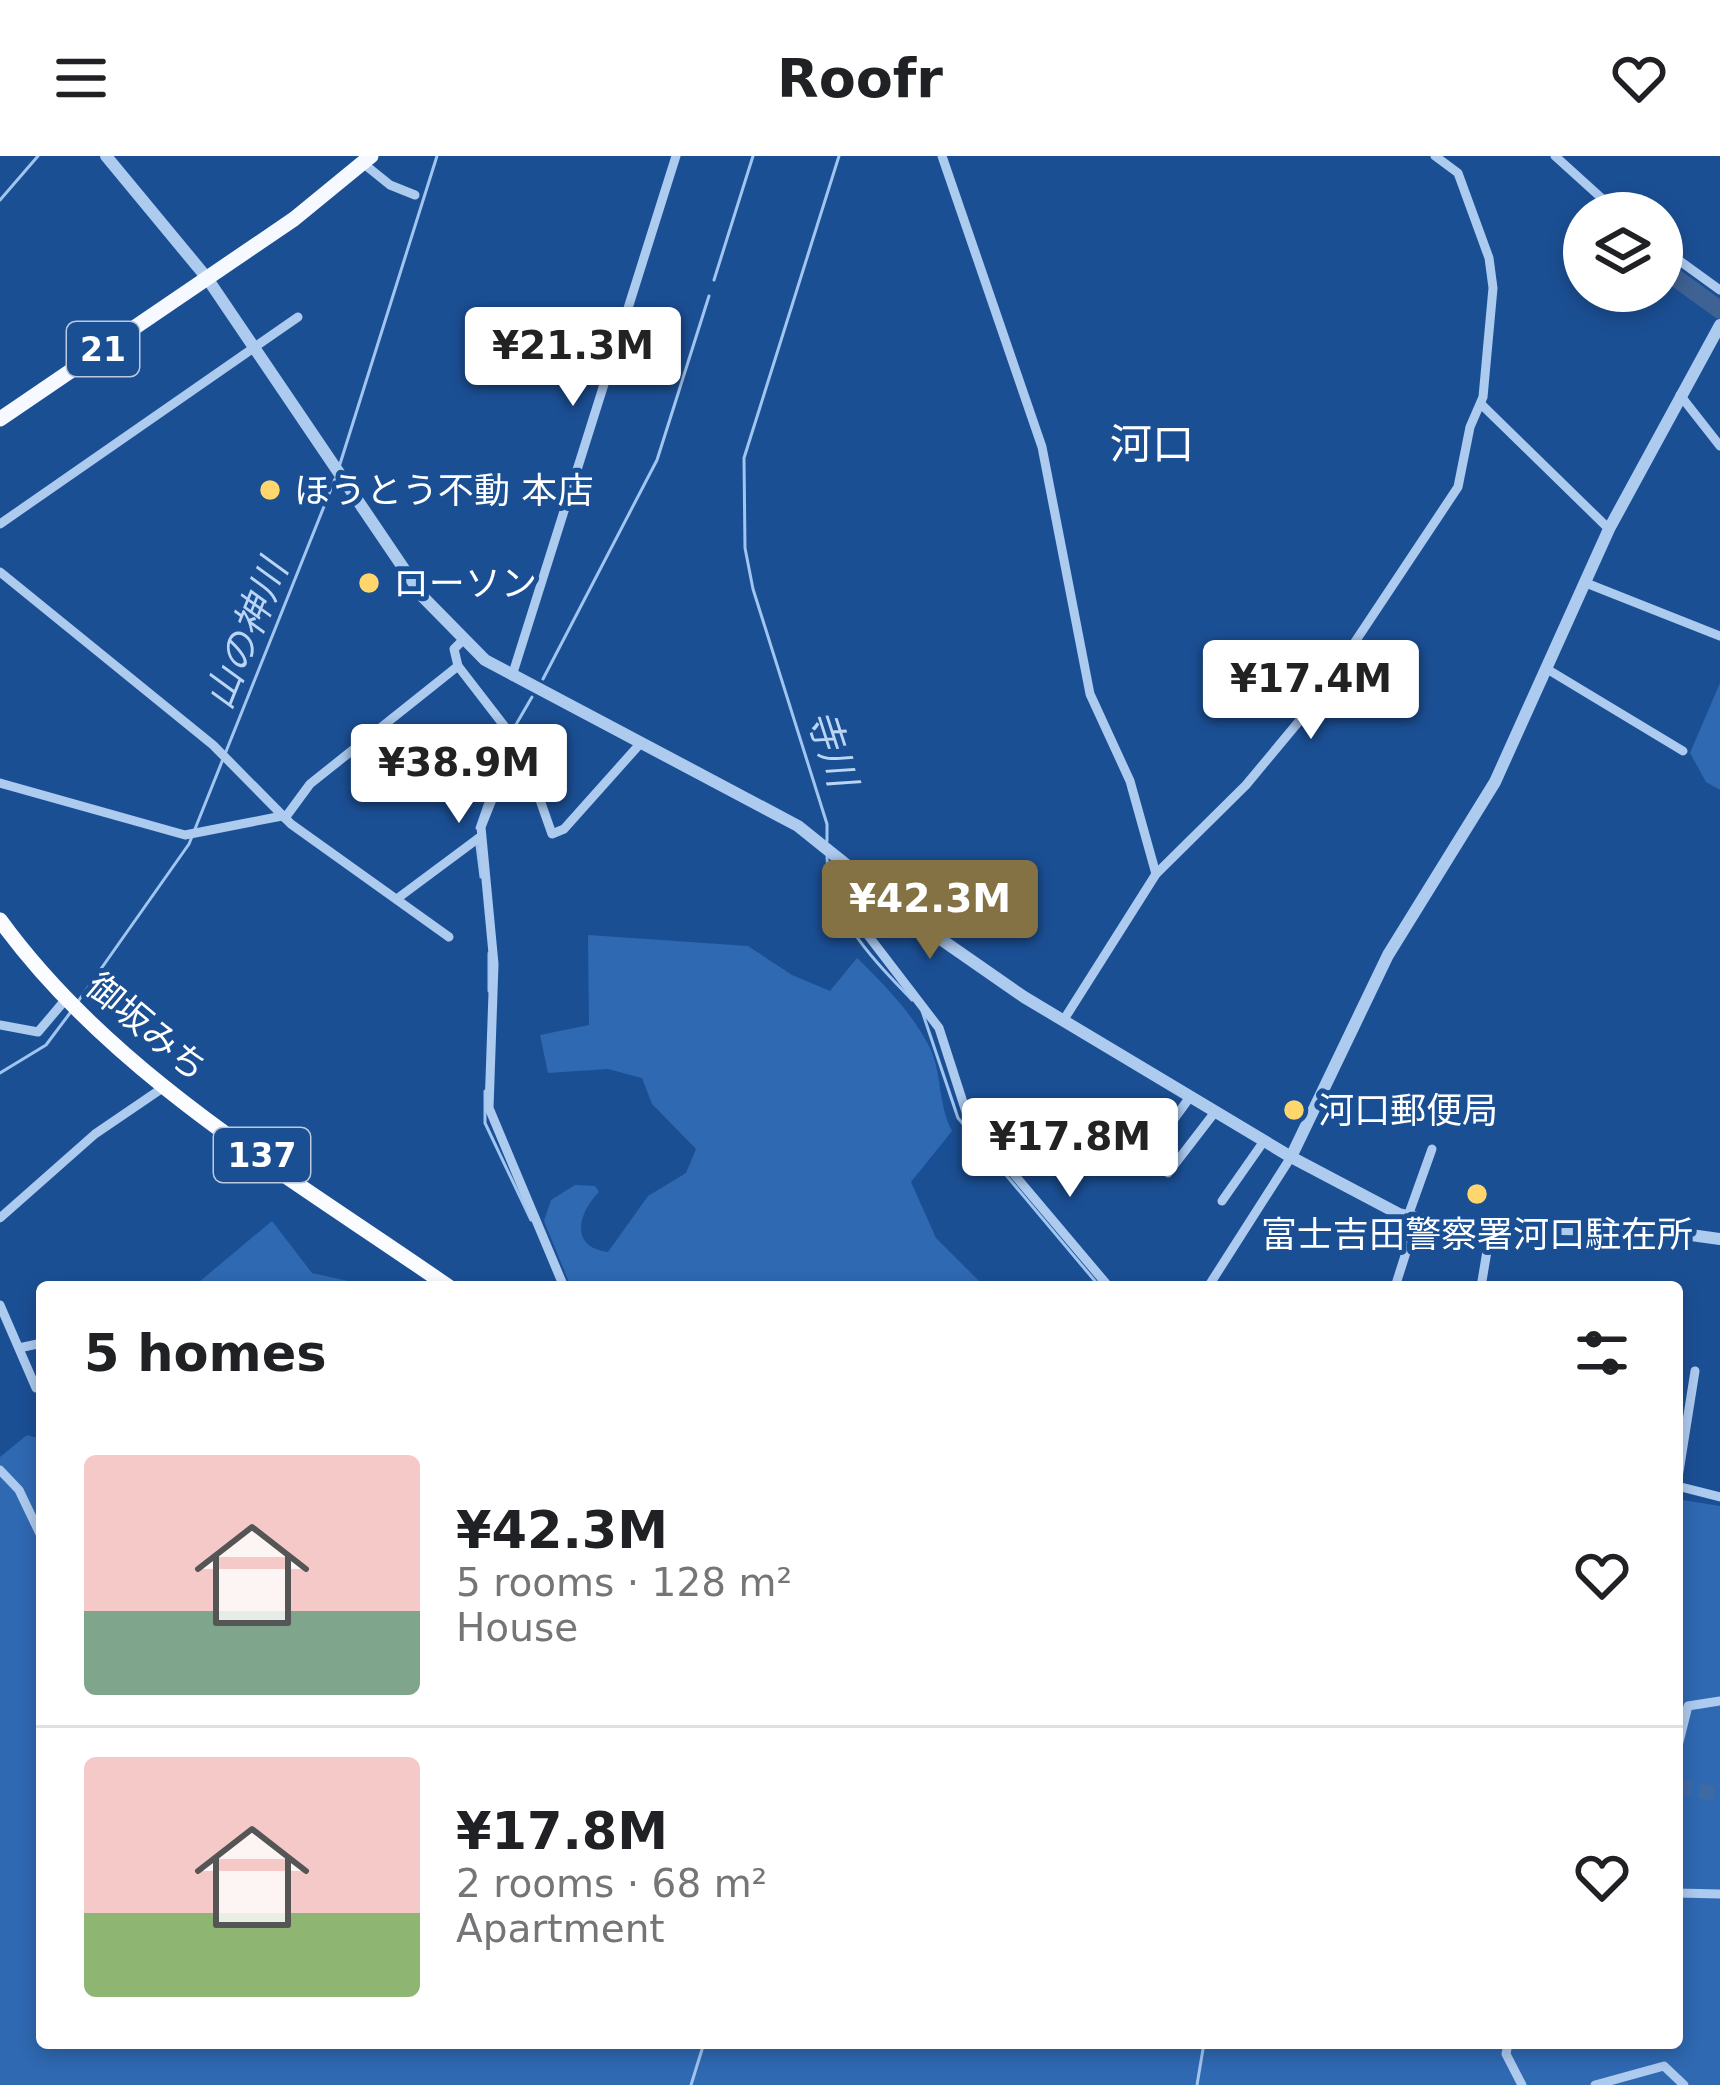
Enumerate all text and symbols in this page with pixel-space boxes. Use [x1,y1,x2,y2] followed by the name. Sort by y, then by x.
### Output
[48,45,114,111] icon: menu
[1606,45,1672,111] icon: heart
[777,47,943,110] text: Roofr
[1563,192,1683,312] map controls
[1563,192,1683,312] button: layers
[475,307,671,409] pin: ¥21.3M
[67,322,139,376] road number: 21
[492,323,654,368] text: ¥21.3M
[1110,420,1194,469] district label: 河口
[294,470,593,511] place label: ほうとう不動 本店
[257,477,283,503] marker: ほうとう不動 本店
[196,550,298,715] water label: 山の神川
[393,563,537,604] place label: ローソン
[356,570,382,596] marker: ローソン
[1213,640,1409,742] pin: ¥17.4M
[1230,656,1392,701] text: ¥17.4M
[799,704,867,796] water label: 寺川
[361,724,557,826] pin: ¥38.9M
[378,740,540,785] text: ¥38.9M
[832,860,1028,962] pin: ¥42.3M
[849,876,1011,921] text: ¥42.3M
[79,965,215,1089] street label: 御坂みち
[1318,1090,1498,1131] place label: 河口郵便局
[1281,1097,1307,1123] marker: 河口郵便局
[972,1098,1168,1200] pin: ¥17.8M
[989,1114,1151,1159] text: ¥17.8M
[214,1128,310,1182] road number: 137
[1464,1181,1490,1207] marker: 富士吉田警察署河口駐在所
[1261,1214,1693,1255] place label: 富士吉田警察署河口駐在所
[1569,1320,1635,1386] icon: filters
[84,1324,327,1383] text: 5 homes
[456,1501,668,1560] text: ¥42.3M
[180,1503,324,1647] icon: home
[1569,1542,1635,1608] icon: heart
[456,1560,792,1605] text: 5 rooms · 128 m²
[456,1605,578,1650] text: House
[456,1802,668,1861] text: ¥17.8M
[180,1805,324,1949] icon: home
[1569,1844,1635,1910] icon: heart
[456,1861,767,1906] text: 2 rooms · 68 m²
[456,1906,665,1951] text: Apartment

